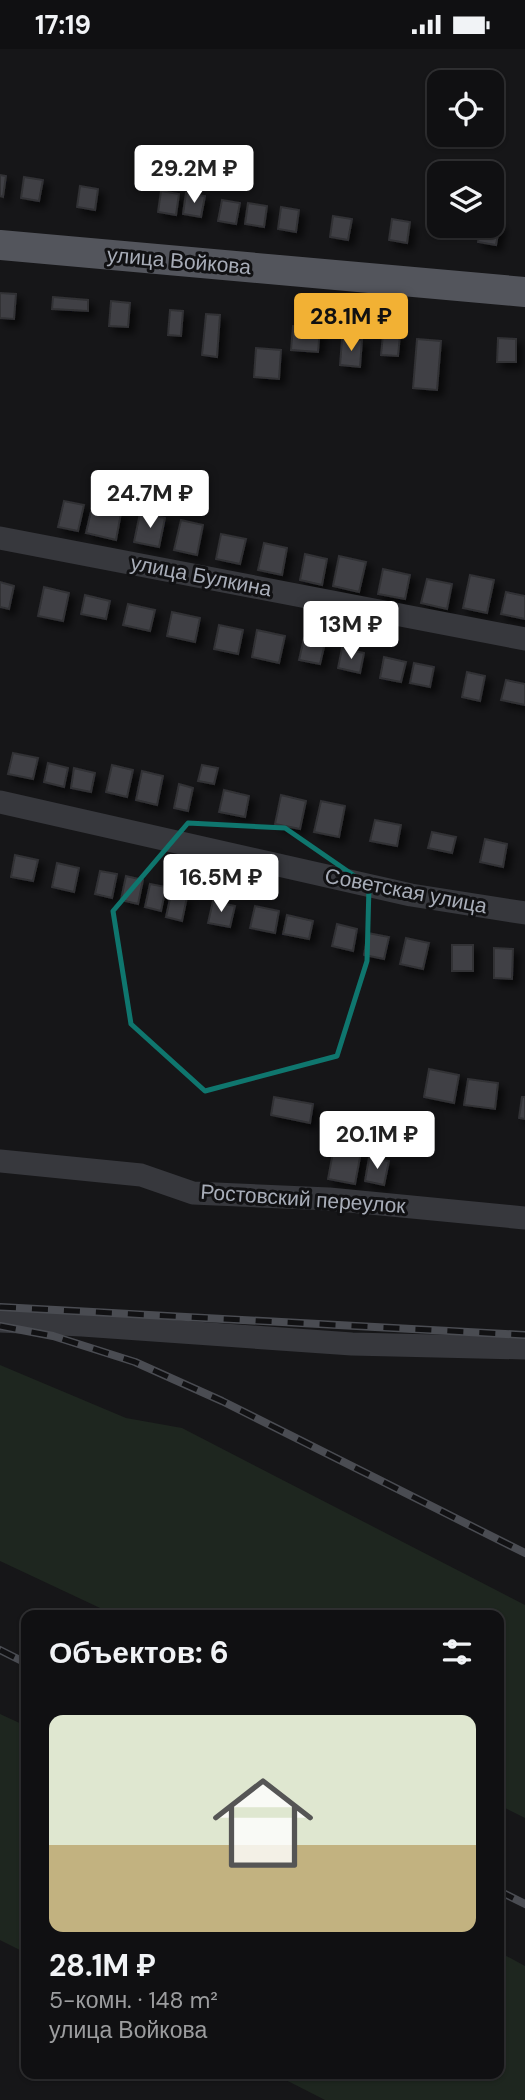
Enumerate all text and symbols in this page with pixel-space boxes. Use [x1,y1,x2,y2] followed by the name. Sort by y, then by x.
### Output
[35,8,91,42] text: 17:19
[427,70,504,238] map controls
[427,70,504,147] button: locate
[129,145,259,205] pin: 29.2M ₽
[151,153,237,183] text: 29.2M ₽
[427,161,504,238] button: layers
[106,241,252,281] street label: улица Войкова
[286,293,416,353] pin: 28.1M ₽
[310,301,392,331] text: 28.1M ₽
[85,470,215,530] pin: 24.7M ₽
[107,478,193,508] text: 24.7M ₽
[128,549,274,603] street label: улица Булкина
[302,601,400,661] pin: 13M ₽
[319,609,383,639] text: 13M ₽
[156,855,286,914] pin: 16.5M ₽
[179,862,263,892] text: 16.5M ₽
[323,862,490,921] street label: Советская улица
[312,1111,442,1171] pin: 20.1M ₽
[336,1119,418,1149] text: 20.1M ₽
[199,1178,407,1220] street label: Ростовский переулок
[49,1633,229,1672] text: Объектов: 6
[438,1633,476,1671] icon: filters
[200,1760,326,1886] icon: home
[49,1946,156,1985] text: 28.1M ₽
[49,1985,218,2015] text: 5-комн. · 148 m²
[49,2015,207,2045] text: улица Войкова

